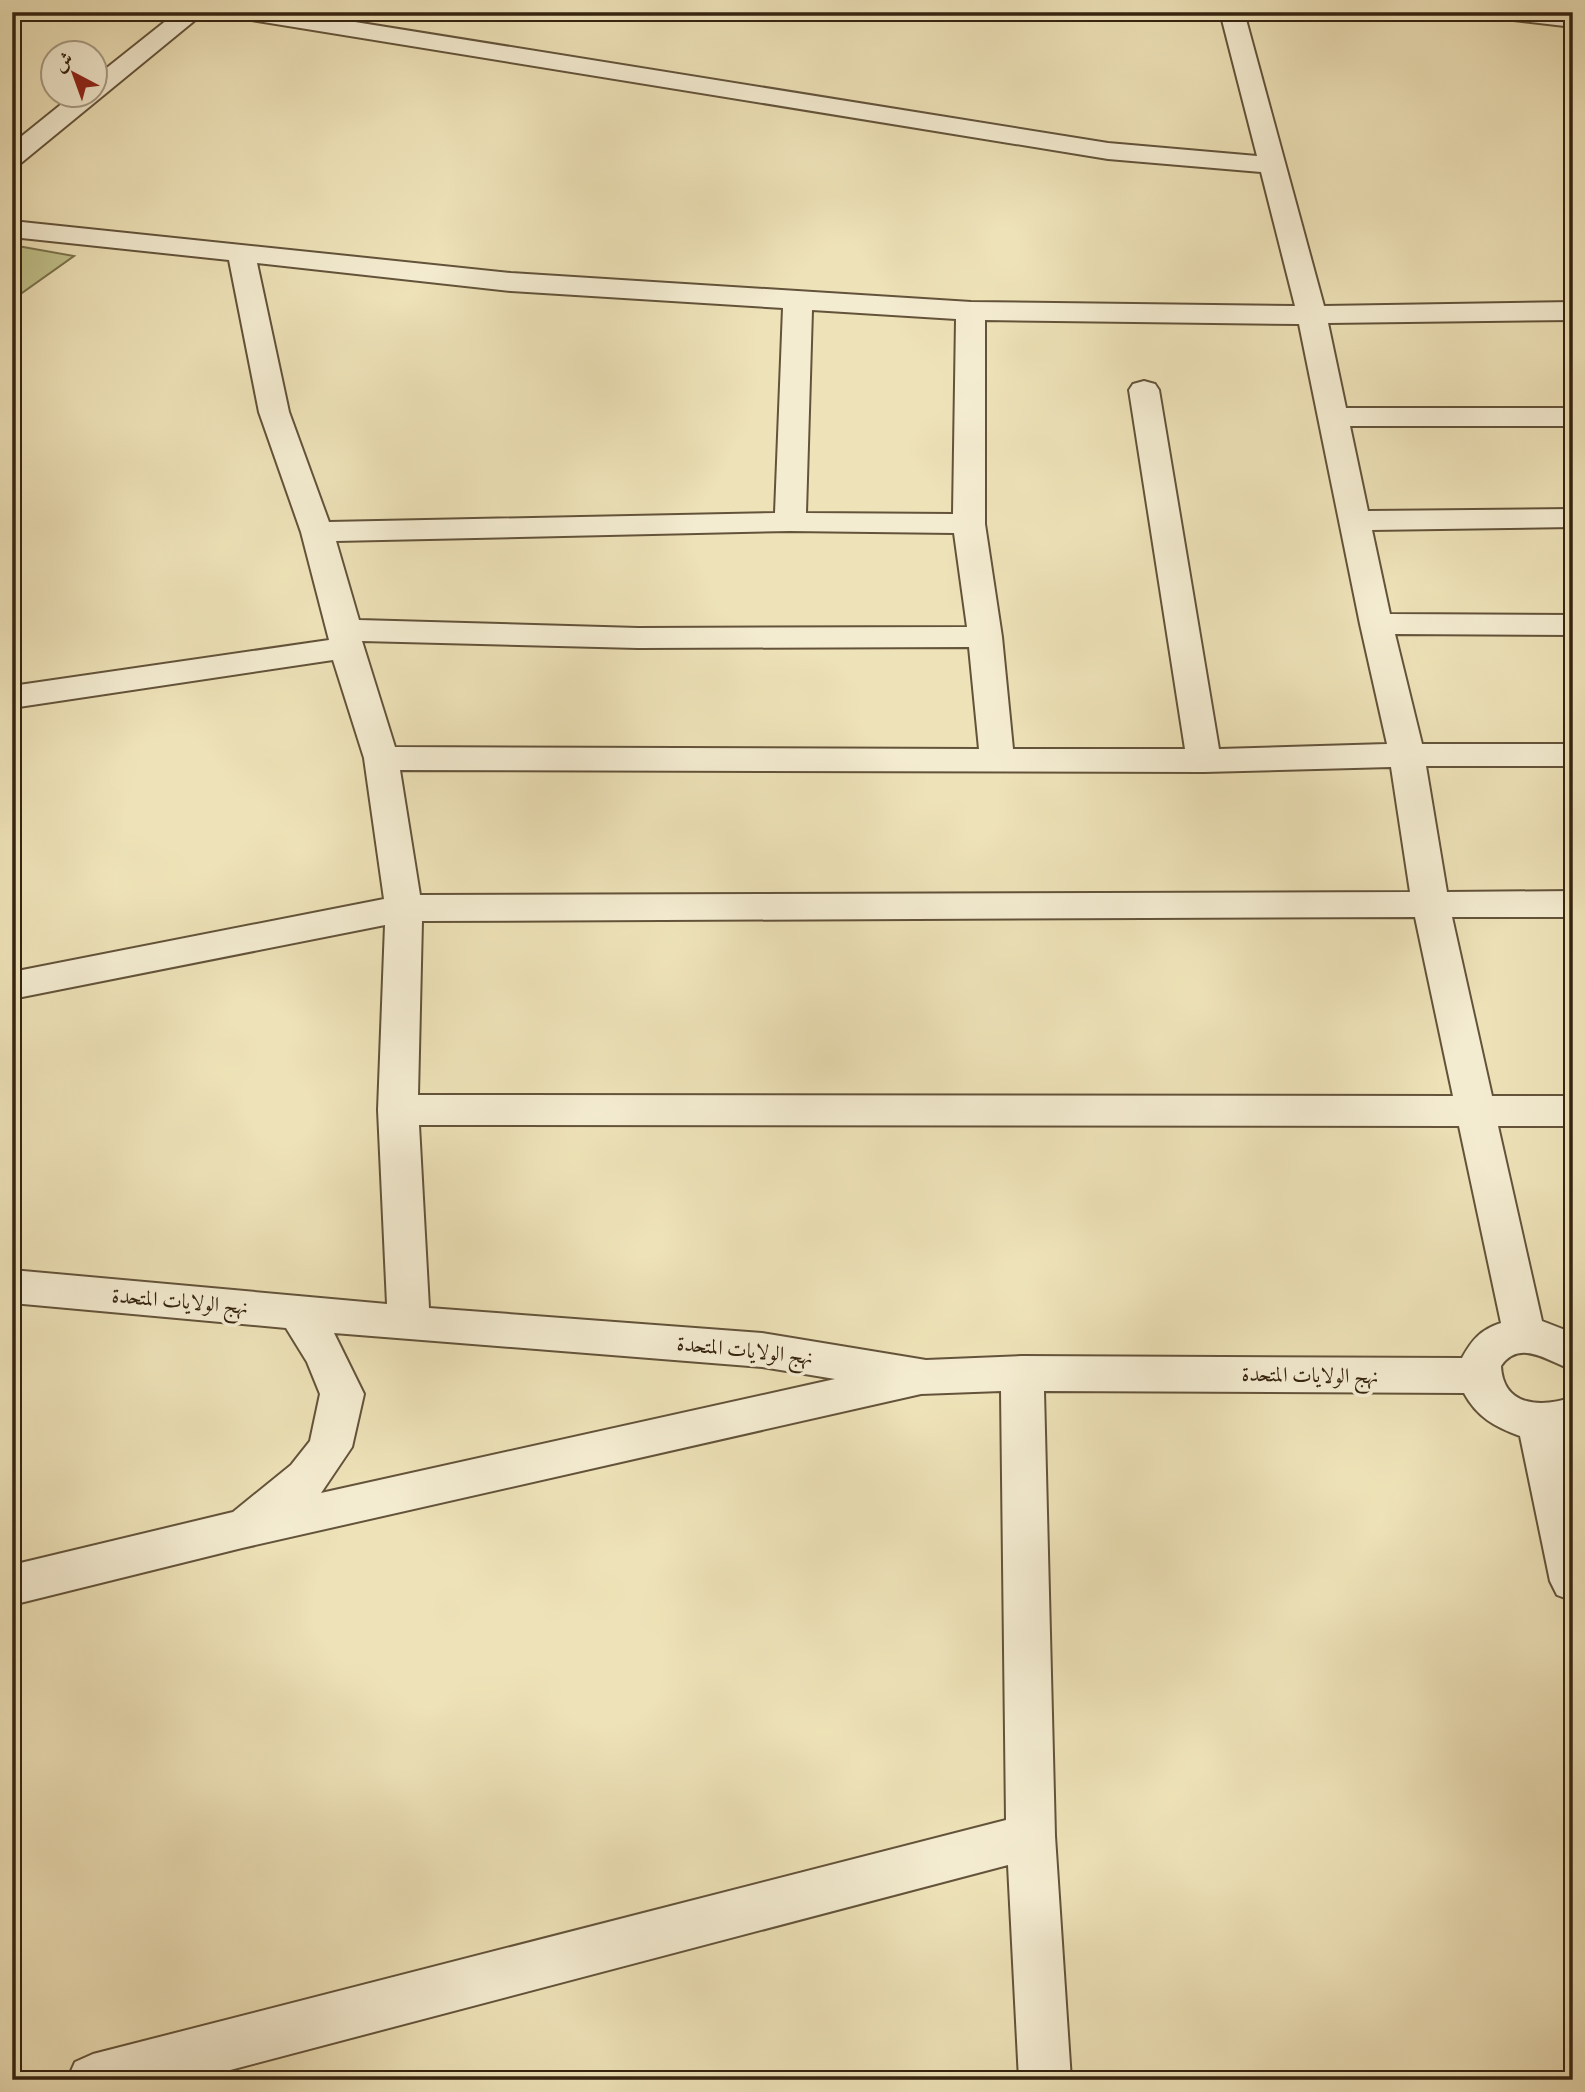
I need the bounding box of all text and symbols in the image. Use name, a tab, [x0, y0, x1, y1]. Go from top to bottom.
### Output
north arrow	[38, 38, 108, 108]
text: ش	[49, 47, 78, 77]
street label: نهج الولايات المتحدة	[110, 1283, 249, 1326]
street label: نهج الولايات المتحدة	[675, 1331, 814, 1376]
street label: نهج الولايات المتحدة	[1241, 1362, 1379, 1395]

